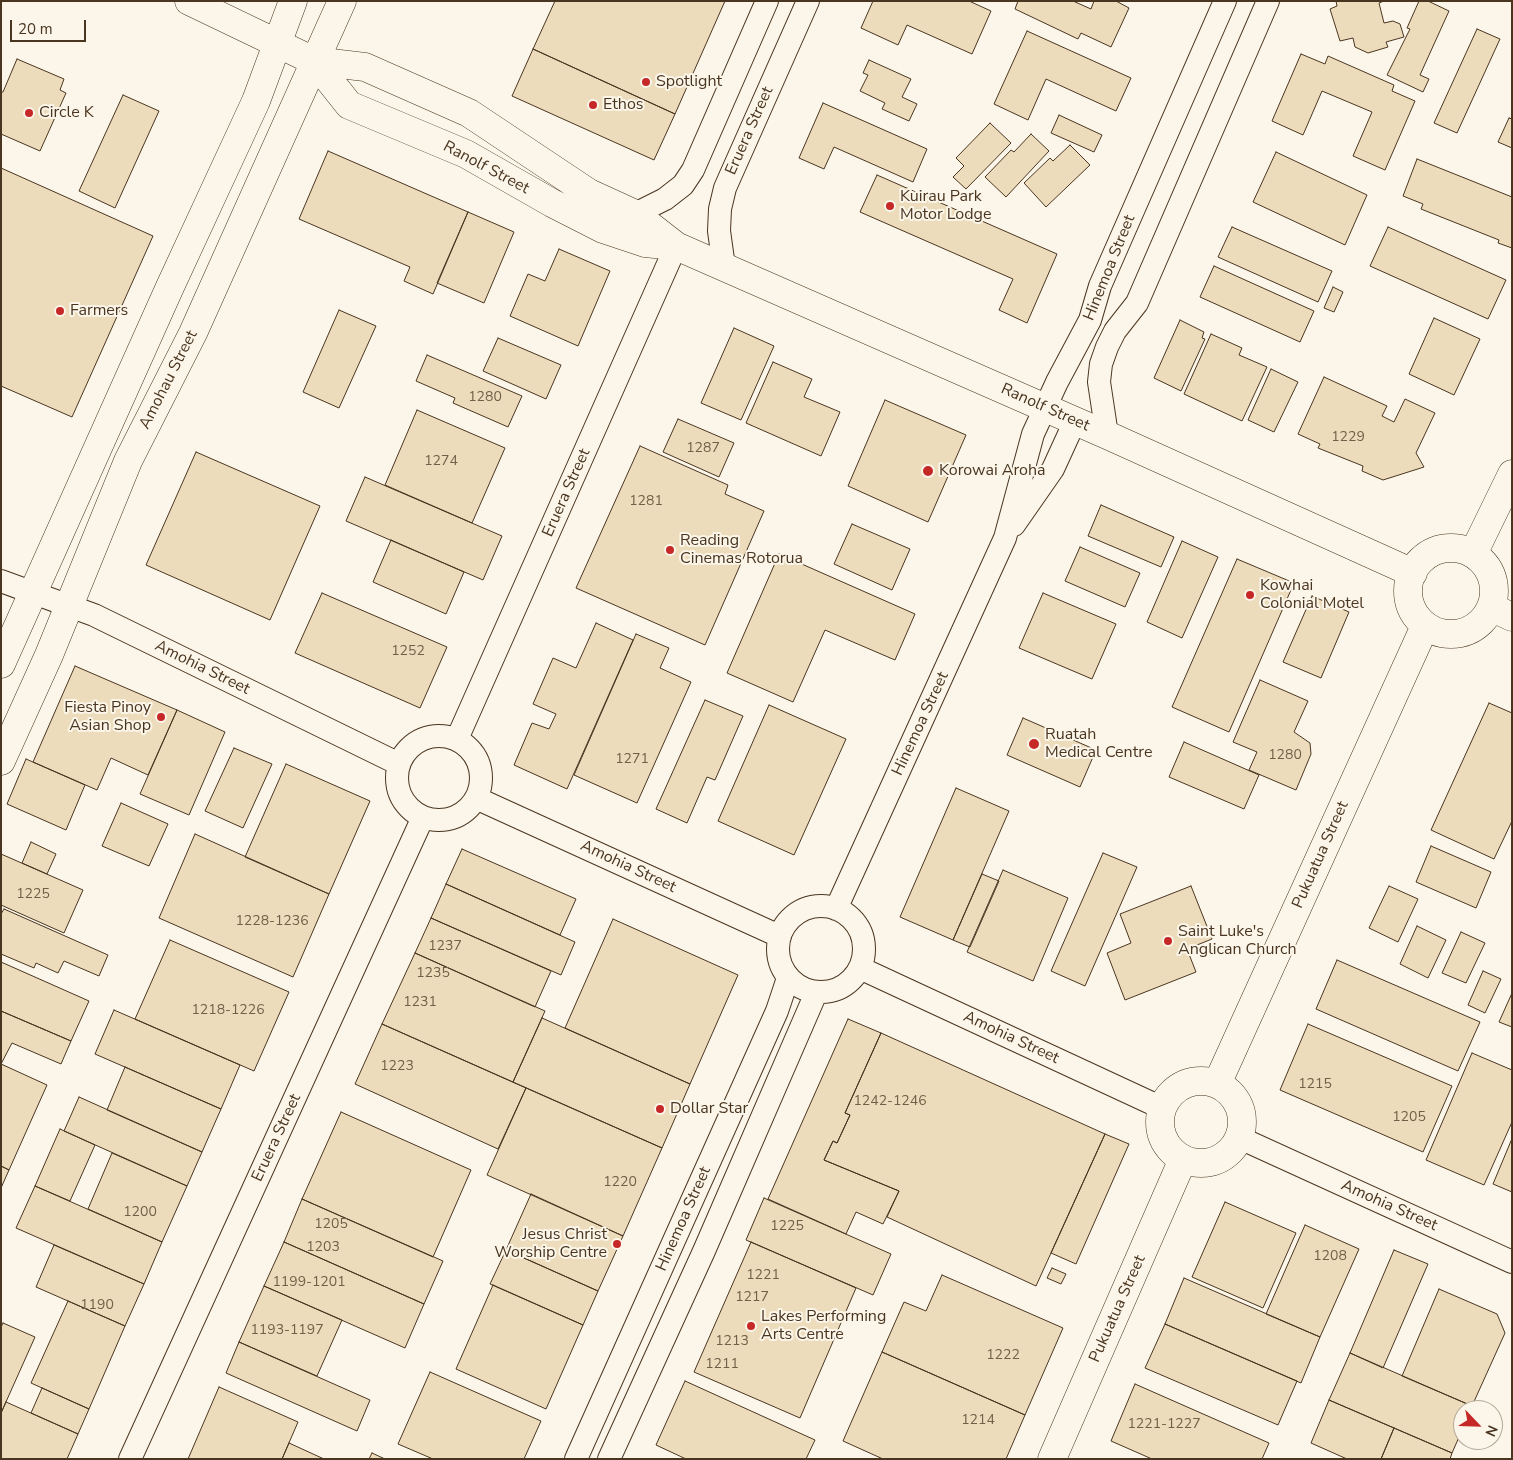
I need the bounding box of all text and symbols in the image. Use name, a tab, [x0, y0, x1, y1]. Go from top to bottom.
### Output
scale bar	[12, 10, 89, 42]
text: 20 m	[18, 19, 53, 39]
place label: Spotlight	[656, 72, 722, 92]
marker: Spotlight	[640, 76, 652, 88]
street label: Eruera Street	[722, 84, 778, 178]
place label: Ethos	[603, 95, 644, 115]
marker: Ethos	[587, 99, 599, 111]
place label: Circle K	[39, 103, 94, 123]
marker: Circle K	[23, 107, 35, 119]
street label: Ranolf Street	[440, 137, 532, 199]
place label: Kuirau Park Motor Lodge	[900, 187, 991, 225]
marker: Kuirau Park Motor Lodge	[884, 200, 896, 212]
street label: Hinemoa Street	[1080, 212, 1140, 324]
place label: Farmers	[70, 301, 128, 321]
marker: Farmers	[54, 305, 66, 317]
street label: Amohau Street	[136, 327, 202, 433]
street label: Ranolf Street	[998, 380, 1092, 436]
house number: 1280	[468, 390, 502, 406]
house number: 1229	[1331, 430, 1365, 446]
house number: 1287	[686, 441, 720, 457]
street label: Eruera Street	[539, 446, 595, 540]
house number: 1274	[424, 454, 458, 470]
place label: Korowai Aroha	[939, 461, 1045, 481]
marker: Korowai Aroha	[921, 464, 935, 478]
house number: 1281	[629, 494, 663, 510]
place label: Reading Cinemas Rotorua	[680, 531, 803, 569]
marker: Reading Cinemas Rotorua	[664, 544, 676, 556]
place label: Kowhai Colonial Motel	[1260, 576, 1364, 614]
marker: Kowhai Colonial Motel	[1244, 589, 1256, 601]
street label: Amohia Street	[151, 637, 253, 699]
house number: 1252	[391, 644, 425, 660]
street label: Hinemoa Street	[889, 669, 953, 779]
place label: Fiesta Pinoy Asian Shop	[64, 698, 151, 736]
marker: Fiesta Pinoy Asian Shop	[155, 711, 167, 723]
place label: Ruatah Medical Centre	[1045, 725, 1152, 763]
marker: Ruatah Medical Centre	[1027, 737, 1041, 751]
house number: 1280	[1268, 748, 1302, 764]
house number: 1271	[615, 752, 649, 768]
street label: Pukuatua Street	[1289, 798, 1353, 912]
street label: Amohia Street	[577, 836, 679, 898]
house number: 1225	[16, 887, 50, 903]
house number: 1228-1236	[235, 914, 309, 930]
place label: Saint Luke's Anglican Church	[1178, 922, 1297, 960]
marker: Saint Luke's Anglican Church	[1162, 935, 1174, 947]
house number: 1237	[428, 939, 462, 955]
house number: 1235	[416, 966, 450, 982]
house number: 1231	[403, 995, 437, 1011]
house number: 1218-1226	[191, 1003, 265, 1019]
street label: Amohia Street	[960, 1007, 1062, 1069]
house number: 1223	[380, 1059, 414, 1075]
house number: 1215	[1298, 1077, 1332, 1093]
street label: Eruera Street	[248, 1091, 306, 1185]
house number: 1242-1246	[853, 1094, 927, 1110]
place label: Dollar Star	[670, 1099, 748, 1119]
marker: Dollar Star	[654, 1103, 666, 1115]
house number: 1205	[1392, 1110, 1426, 1126]
street label: Hinemoa Street	[652, 1164, 716, 1274]
house number: 1220	[603, 1175, 637, 1191]
street label: Amohia Street	[1338, 1176, 1440, 1236]
house number: 1200	[123, 1205, 157, 1221]
house number: 1205	[314, 1217, 348, 1233]
house number: 1225	[770, 1219, 804, 1235]
place label: Jesus Christ Worship Centre	[494, 1225, 607, 1263]
marker: Jesus Christ Worship Centre	[611, 1238, 623, 1250]
house number: 1203	[306, 1240, 340, 1256]
house number: 1208	[1313, 1249, 1347, 1265]
street label: Pukuatua Street	[1086, 1252, 1150, 1366]
house number: 1221	[746, 1268, 780, 1284]
house number: 1199-1201	[272, 1275, 346, 1291]
house number: 1217	[735, 1290, 769, 1306]
house number: 1190	[80, 1298, 114, 1314]
place label: Lakes Performing Arts Centre	[761, 1307, 886, 1345]
marker: Lakes Performing Arts Centre	[745, 1320, 757, 1332]
house number: 1193-1197	[250, 1323, 324, 1339]
house number: 1213	[715, 1334, 749, 1350]
house number: 1222	[986, 1348, 1020, 1364]
house number: 1211	[705, 1357, 739, 1373]
north arrow	[1453, 1400, 1503, 1450]
house number: 1214	[961, 1413, 995, 1429]
house number: 1221-1227	[1127, 1417, 1201, 1433]
text: N	[1480, 1422, 1502, 1440]

